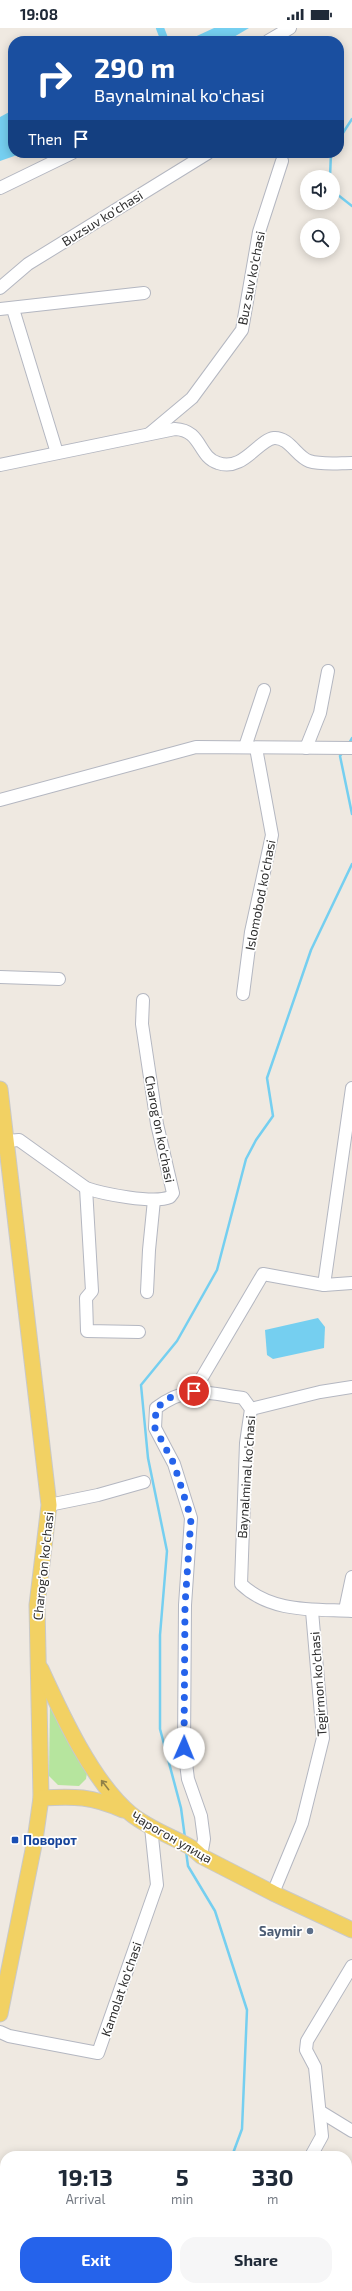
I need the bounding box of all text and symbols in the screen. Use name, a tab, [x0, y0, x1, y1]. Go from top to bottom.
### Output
text: 19:08	[20, 5, 58, 23]
text: 290 m	[94, 50, 175, 84]
icon: right	[28, 52, 80, 104]
text: Baynalminal ko'chasi	[94, 84, 265, 106]
icon: arrive	[70, 128, 92, 150]
text: Then	[28, 130, 62, 148]
map controls	[300, 170, 340, 258]
button: sound	[300, 170, 340, 210]
street label: Buzsuv ko'chasi	[59, 187, 145, 249]
button: search	[300, 218, 340, 258]
street label: Buz suv ko'chasi	[234, 230, 268, 326]
street label: Islomobod ko'chasi	[241, 838, 279, 952]
street label: Charog'on ko'chasi	[142, 1074, 178, 1184]
pin	[177, 1374, 211, 1408]
icon: arrive	[183, 1380, 205, 1402]
street label: Baynalminal ko'chasi	[234, 1415, 258, 1539]
street label: Charog'on ko'chasi	[29, 1511, 57, 1621]
street label: Tegirmon ko'chasi	[306, 1631, 330, 1737]
position arrow	[163, 1727, 205, 1769]
one-way arrow	[101, 1779, 109, 1790]
street label: Чарогон улица	[129, 1807, 215, 1867]
place label: Поворот	[23, 1832, 77, 1848]
marker: Поворот	[10, 1835, 20, 1845]
place label: Saymir	[259, 1923, 302, 1939]
marker: Saymir	[305, 1926, 315, 1936]
street label: Kamolat ko'chasi	[97, 1939, 145, 2039]
text: 19:13	[58, 2162, 113, 2191]
text: 5	[176, 2162, 189, 2191]
text: 330	[251, 2162, 294, 2191]
text: Arrival	[66, 2191, 105, 2207]
text: min	[171, 2191, 193, 2207]
text: m	[267, 2191, 278, 2207]
button: Exit	[20, 2237, 172, 2283]
button: Share	[180, 2237, 332, 2283]

